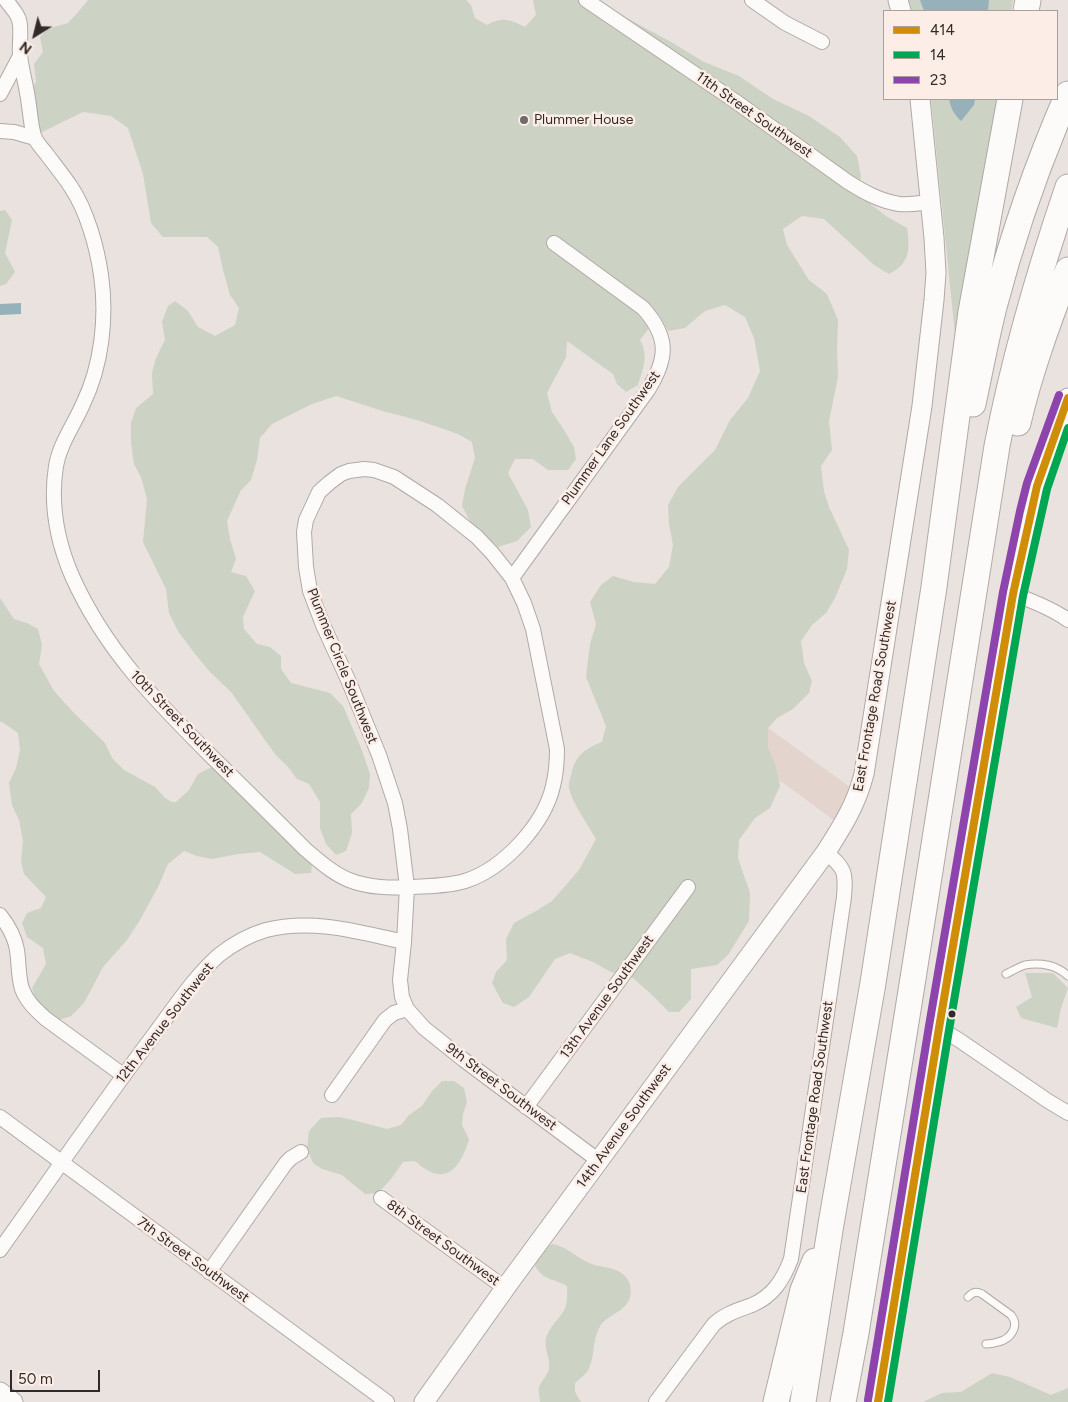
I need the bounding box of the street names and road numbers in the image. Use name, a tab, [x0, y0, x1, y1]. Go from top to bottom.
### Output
street label: 11th Street Southwest	[692, 68, 816, 162]
street label: Plummer Lane Southwest	[558, 368, 664, 508]
street label: Plummer Circle Southwest	[303, 586, 381, 746]
street label: East Frontage Road Southwest	[850, 599, 900, 793]
street label: 10th Street Southwest	[127, 667, 237, 781]
street label: 13th Avenue Southwest	[557, 932, 657, 1062]
street label: 12th Avenue Southwest	[113, 959, 217, 1087]
street label: East Frontage Road Southwest	[793, 1000, 837, 1194]
street label: 9th Street Southwest	[442, 1040, 560, 1134]
street label: 14th Avenue Southwest	[573, 1061, 675, 1191]
street label: 8th Street Southwest	[383, 1196, 503, 1290]
street label: 7th Street Southwest	[134, 1214, 252, 1306]

